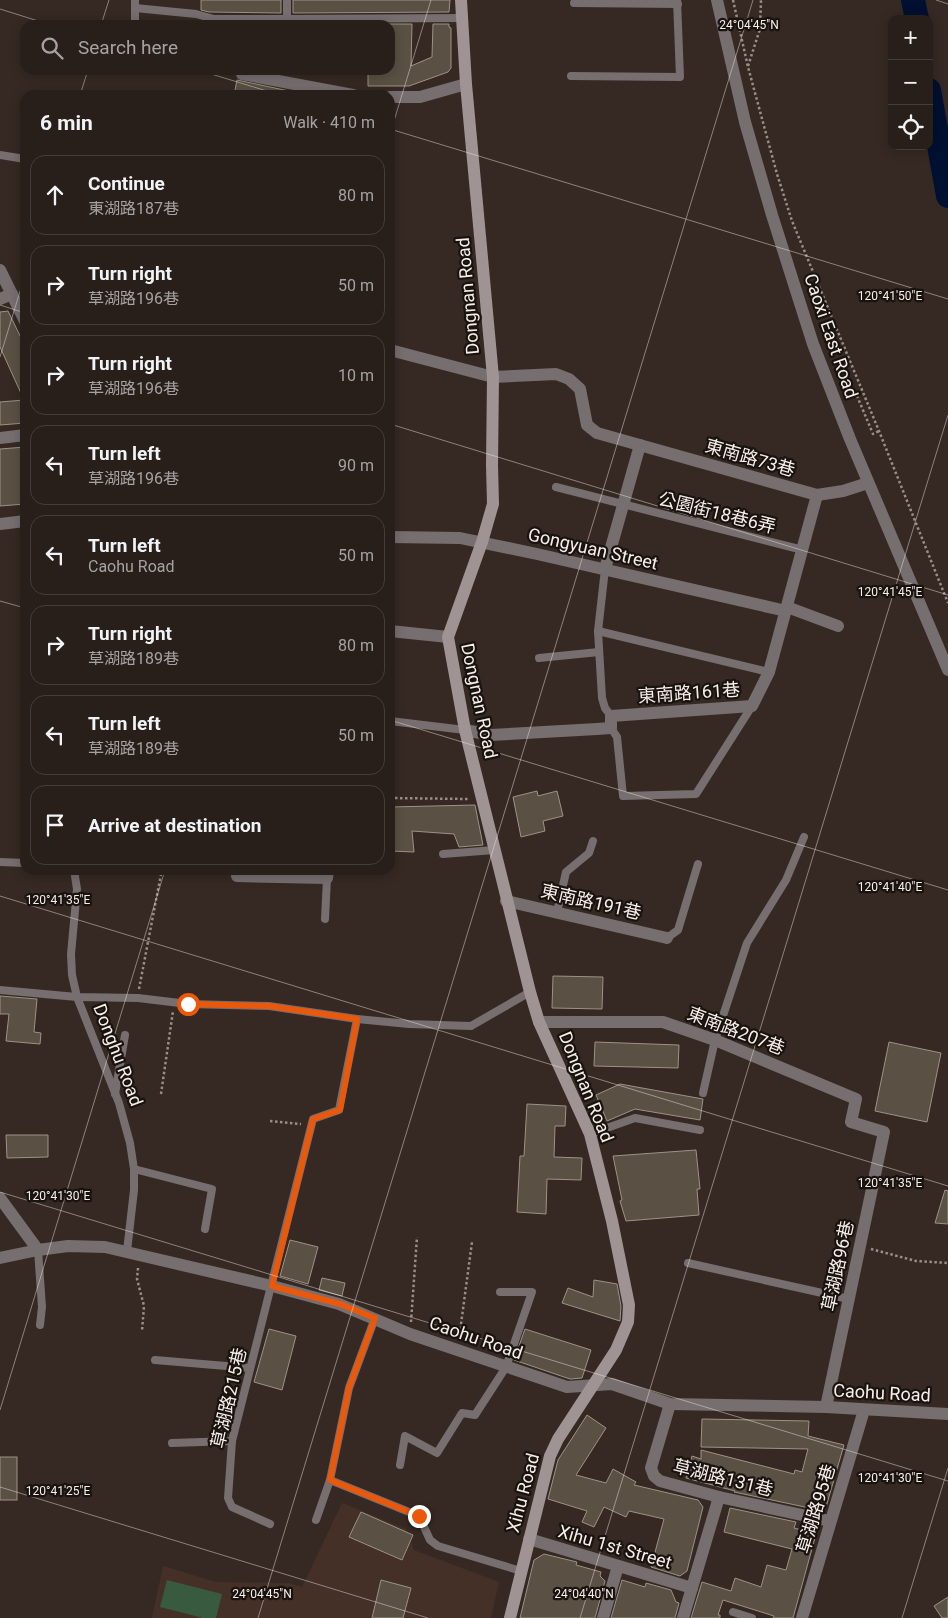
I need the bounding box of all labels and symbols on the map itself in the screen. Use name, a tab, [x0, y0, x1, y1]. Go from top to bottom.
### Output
text: 24°04'45"N	[719, 18, 779, 32]
street label: Dongnan Road	[452, 237, 483, 356]
street label: Caoxi East Road	[800, 271, 863, 401]
text: 120°41'50"E	[858, 289, 922, 303]
street label: 東南路73巷	[703, 435, 797, 480]
street label: 公園街18巷6弄	[656, 488, 778, 537]
street label: Gongyuan Street	[526, 523, 660, 574]
text: 120°41'45"E	[858, 585, 922, 599]
street label: Dongnan Road	[457, 641, 502, 761]
street label: 東南路161巷	[637, 678, 741, 707]
street label: 東南路191巷	[539, 880, 643, 923]
text: 120°41'40"E	[858, 880, 922, 894]
text: 120°41'35"E	[26, 893, 90, 907]
route start	[177, 993, 200, 1016]
street label: Donghu Road	[89, 1001, 148, 1109]
street label: 東南路207巷	[685, 1002, 788, 1059]
street label: Dongnan Road	[555, 1028, 618, 1145]
text: 120°41'35"E	[858, 1176, 922, 1190]
text: 120°41'30"E	[26, 1189, 90, 1203]
street label: 草湖路96巷	[818, 1219, 857, 1313]
street label: Caohu Road	[427, 1312, 526, 1363]
street label: 草湖路215巷	[207, 1346, 250, 1450]
street label: Caohu Road	[833, 1379, 931, 1406]
street label: Xihu Road	[502, 1451, 543, 1535]
street label: 草湖路131巷	[671, 1455, 775, 1500]
street label: 草湖路95巷	[792, 1462, 839, 1556]
text: 120°41'30"E	[858, 1471, 922, 1485]
text: 120°41'25"E	[26, 1484, 90, 1498]
route end	[408, 1505, 431, 1528]
street label: Xihu 1st Street	[556, 1520, 674, 1573]
text: 24°04'45"N	[232, 1587, 292, 1601]
text: 24°04'40"N	[554, 1587, 614, 1601]

